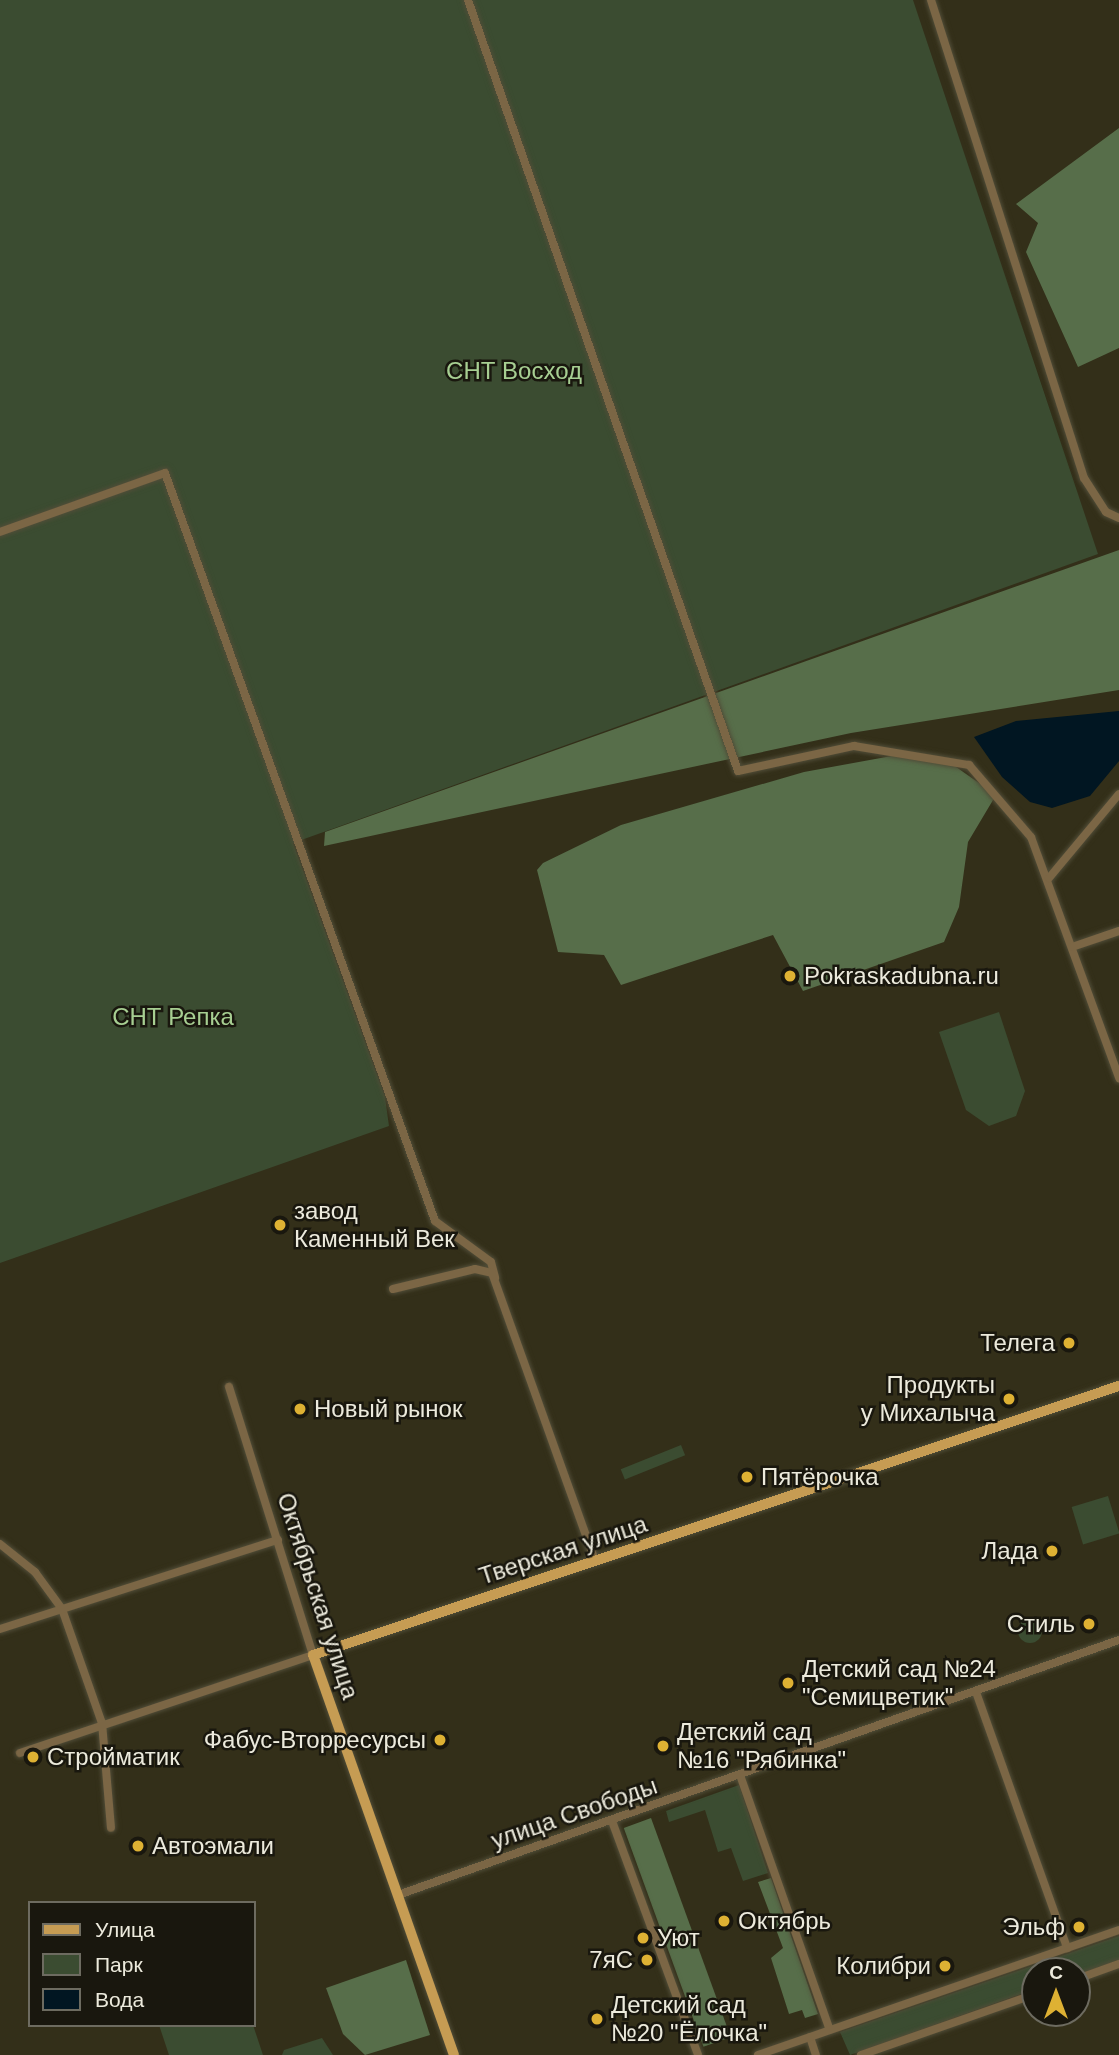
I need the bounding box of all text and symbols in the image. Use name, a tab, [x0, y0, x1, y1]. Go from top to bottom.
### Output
park label: СНТ Восход	[446, 357, 582, 385]
place label: Pokraskadubna.ru	[804, 962, 999, 990]
marker: Pokraskadubna.ru	[782, 968, 798, 984]
park label: СНТ Репка	[112, 1003, 234, 1031]
place label: завод Каменный Век	[294, 1197, 455, 1253]
marker: завод Каменный Век	[272, 1217, 288, 1233]
place label: Телега	[980, 1329, 1055, 1357]
marker: Телега	[1061, 1335, 1077, 1351]
place label: Продукты у Михалыча	[861, 1371, 995, 1427]
marker: Продукты у Михалыча	[1001, 1391, 1017, 1407]
place label: Новый рынок	[314, 1395, 462, 1423]
marker: Новый рынок	[292, 1401, 308, 1417]
place label: Пятёрочка	[761, 1463, 879, 1491]
marker: Пятёрочка	[739, 1469, 755, 1485]
street label: Октябрьская улица	[271, 1489, 365, 1703]
street label: Тверская улица	[475, 1509, 651, 1591]
place label: Лада	[982, 1537, 1038, 1565]
marker: Лада	[1044, 1543, 1060, 1559]
place label: Стиль	[1007, 1610, 1075, 1638]
marker: Стиль	[1081, 1616, 1097, 1632]
place label: Детский сад №24 "Семицветик"	[802, 1655, 996, 1711]
marker: Детский сад №24 "Семицветик"	[780, 1675, 796, 1691]
place label: Детский сад №16 "Рябинка"	[677, 1718, 846, 1774]
place label: Фабус-Вторресурсы	[204, 1726, 426, 1754]
marker: Фабус-Вторресурсы	[432, 1732, 448, 1748]
marker: Детский сад №16 "Рябинка"	[655, 1738, 671, 1754]
place label: Стройматик	[47, 1743, 180, 1771]
marker: Стройматик	[25, 1749, 41, 1765]
street label: улица Свободы	[487, 1771, 661, 1855]
place label: Автоэмали	[152, 1832, 274, 1860]
marker: Автоэмали	[130, 1838, 146, 1854]
legend	[28, 1901, 256, 2027]
place label: Октябрь	[738, 1907, 831, 1935]
marker: Октябрь	[716, 1913, 732, 1929]
place label: Эльф	[1002, 1913, 1065, 1941]
text: Улица	[95, 1918, 155, 1941]
marker: Эльф	[1071, 1919, 1087, 1935]
place label: Уют	[657, 1924, 700, 1952]
marker: Уют	[635, 1930, 651, 1946]
place label: 7яС	[589, 1946, 633, 1974]
marker: 7яС	[639, 1952, 655, 1968]
place label: Колибри	[836, 1952, 931, 1980]
text: Парк	[95, 1953, 143, 1976]
north arrow	[1021, 1957, 1091, 2027]
marker: Колибри	[937, 1958, 953, 1974]
text: С	[1049, 1962, 1063, 1983]
text: Вода	[95, 1988, 144, 2011]
place label: Детский сад №20 "Ёлочка"	[611, 1991, 767, 2047]
marker: Детский сад №20 "Ёлочка"	[589, 2011, 605, 2027]

